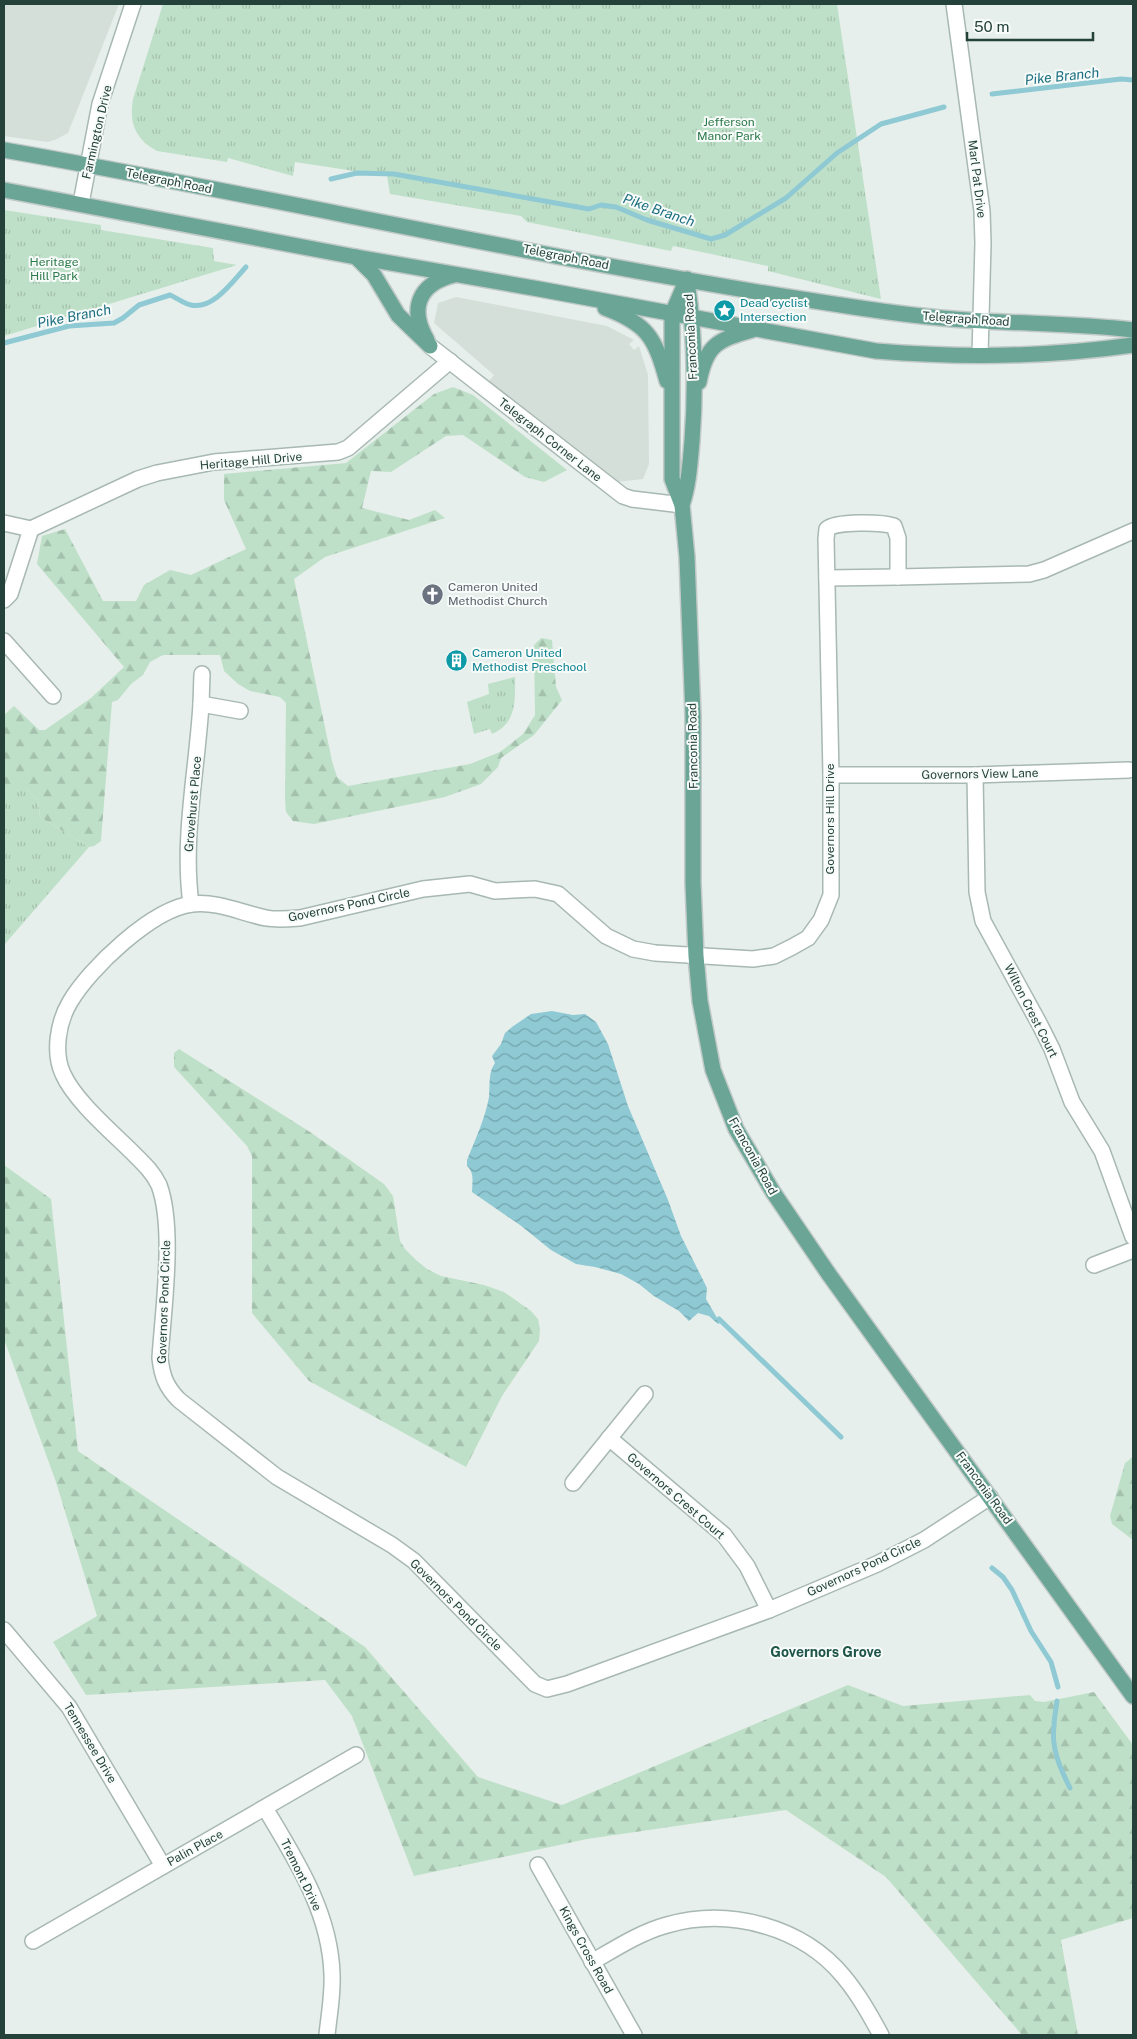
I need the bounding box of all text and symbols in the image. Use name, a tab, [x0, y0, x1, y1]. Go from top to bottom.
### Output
scale bar	[967, 10, 1093, 42]
text: 50 m	[974, 18, 1009, 35]
water label: Pike Branch	[1024, 64, 1100, 88]
street label: Farmington Drive	[79, 83, 115, 180]
park label: Jefferson Manor Park	[697, 115, 761, 143]
street label: Marl Pat Drive	[965, 139, 989, 219]
street label: Telegraph Road	[125, 166, 213, 196]
water label: Pike Branch	[621, 190, 697, 230]
street label: Telegraph Road	[522, 242, 610, 272]
park label: Heritage Hill Park	[30, 255, 79, 283]
street label: Franconia Road	[682, 294, 700, 380]
place label: Dead cyclist Intersection	[740, 296, 808, 324]
place icon: Dead cyclist Intersection	[712, 298, 736, 322]
water label: Pike Branch	[36, 301, 112, 331]
street label: Telegraph Road	[922, 309, 1010, 329]
street label: Telegraph Corner Lane	[496, 395, 604, 485]
street label: Heritage Hill Drive	[199, 450, 303, 472]
place label: Cameron United Methodist Church	[448, 580, 547, 608]
church icon: Cameron United Methodist Church	[420, 582, 444, 606]
place label: Cameron United Methodist Preschool	[472, 646, 587, 674]
building icon: Cameron United Methodist Preschool	[444, 648, 468, 672]
street label: Franconia Road	[685, 703, 701, 789]
street label: Grovehurst Place	[182, 755, 204, 852]
street label: Governors Hill Drive	[823, 763, 837, 875]
street label: Governors View Lane	[921, 766, 1039, 782]
street label: Governors Pond Circle	[287, 885, 411, 925]
street label: Wilton Crest Court	[1001, 962, 1061, 1060]
street label: Franconia Road	[726, 1115, 780, 1197]
street label: Governors Pond Circle	[155, 1240, 173, 1364]
street label: Franconia Road	[953, 1449, 1015, 1527]
street label: Governors Crest Court	[624, 1450, 728, 1542]
street label: Governors Pond Circle	[805, 1534, 923, 1600]
street label: Governors Pond Circle	[407, 1556, 505, 1654]
district label: Governors Grove	[770, 1644, 882, 1660]
street label: Tennessee Drive	[61, 1700, 120, 1786]
street label: Palin Place	[165, 1827, 226, 1869]
street label: Tremont Drive	[278, 1837, 325, 1913]
street label: Kings Cross Road	[556, 1904, 616, 1996]

